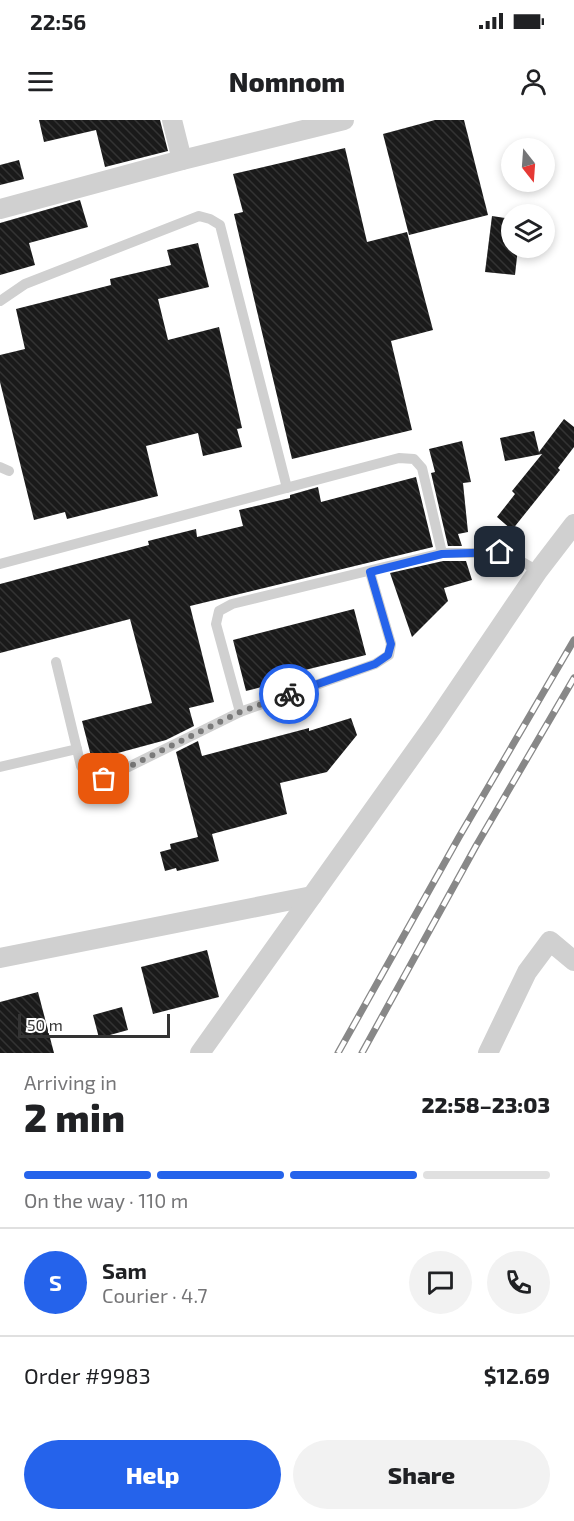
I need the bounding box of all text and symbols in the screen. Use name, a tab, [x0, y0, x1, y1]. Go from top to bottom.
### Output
text: 22:56	[30, 8, 86, 34]
icon: menu	[24, 65, 57, 98]
text: Nomnom	[229, 65, 345, 97]
icon: person	[517, 65, 550, 98]
north arrow	[501, 138, 555, 192]
map controls	[501, 138, 555, 258]
button: layers	[501, 204, 555, 258]
pin	[474, 526, 525, 577]
icon: home	[483, 535, 516, 568]
courier	[259, 664, 319, 724]
icon: bike	[273, 678, 306, 711]
pin	[78, 753, 129, 804]
icon: bag	[87, 762, 120, 795]
scale bar	[18, 1011, 170, 1038]
text: 50 m	[27, 1015, 63, 1034]
text: Arriving in	[24, 1070, 117, 1094]
text: 22:58–23:03	[422, 1091, 550, 1117]
text: 2 min	[24, 1093, 125, 1140]
text: On the way · 110 m	[24, 1188, 188, 1212]
button: chat	[409, 1251, 472, 1314]
button: phone	[487, 1251, 550, 1314]
text: Sam	[102, 1257, 147, 1283]
text: S	[49, 1269, 62, 1295]
text: Courier · 4.7	[102, 1283, 208, 1307]
text: Order #9983	[24, 1362, 151, 1388]
text: $12.69	[484, 1362, 550, 1388]
button: Help	[24, 1440, 281, 1509]
button: Share	[293, 1440, 550, 1509]

